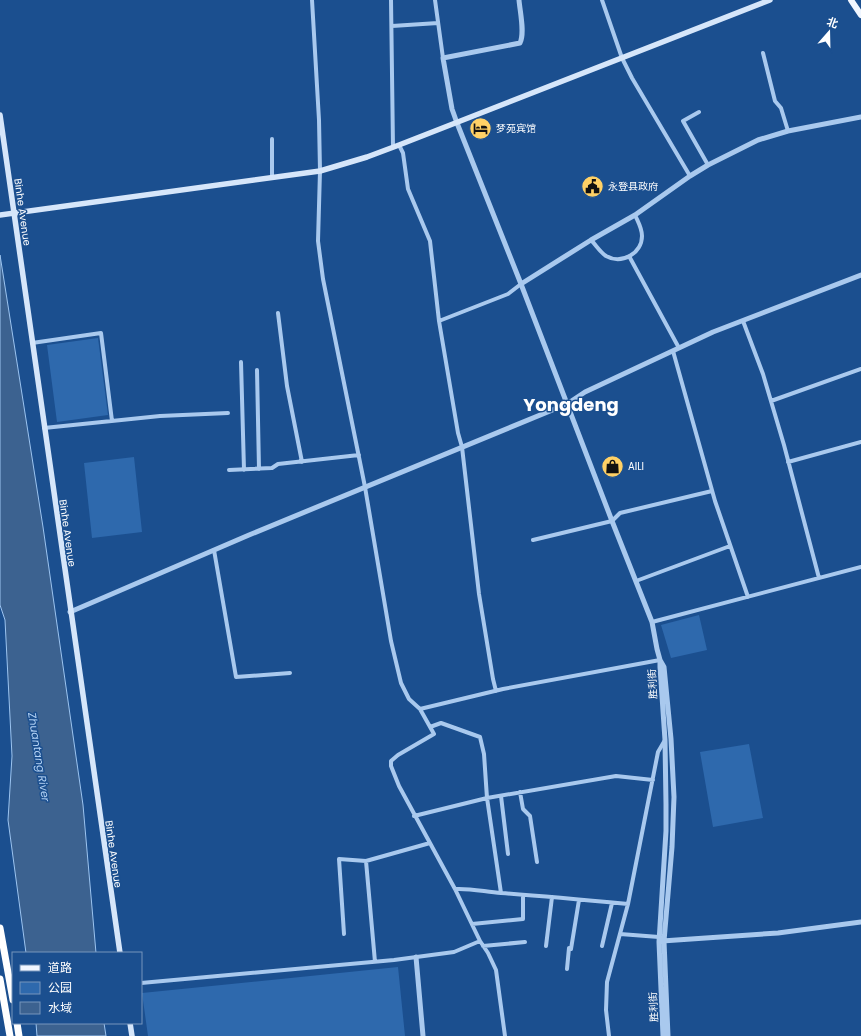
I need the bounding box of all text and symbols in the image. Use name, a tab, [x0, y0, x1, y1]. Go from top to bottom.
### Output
north arrow	[809, 12, 849, 52]
text: 北	[825, 13, 840, 32]
hotel icon: 梦苑宾馆	[468, 115, 494, 141]
place label: 梦苑宾馆	[496, 121, 536, 136]
public building icon: 永登县政府	[580, 173, 606, 199]
street label: Binhe Avenue	[10, 177, 35, 247]
place label: 永登县政府	[608, 179, 658, 194]
district label: Yongdeng	[523, 392, 619, 417]
shop icon: AILI	[599, 453, 625, 479]
place label: AILI	[628, 459, 644, 474]
street label: Binhe Avenue	[55, 498, 80, 568]
street label: 胜利街	[644, 669, 661, 699]
water label: Zhuantang River	[24, 710, 54, 804]
street label: Binhe Avenue	[101, 819, 126, 889]
legend	[12, 952, 142, 1024]
text: 道路	[48, 959, 72, 976]
text: 公园	[48, 979, 72, 996]
street label: 胜利街	[645, 992, 662, 1022]
text: 水域	[48, 999, 72, 1016]

